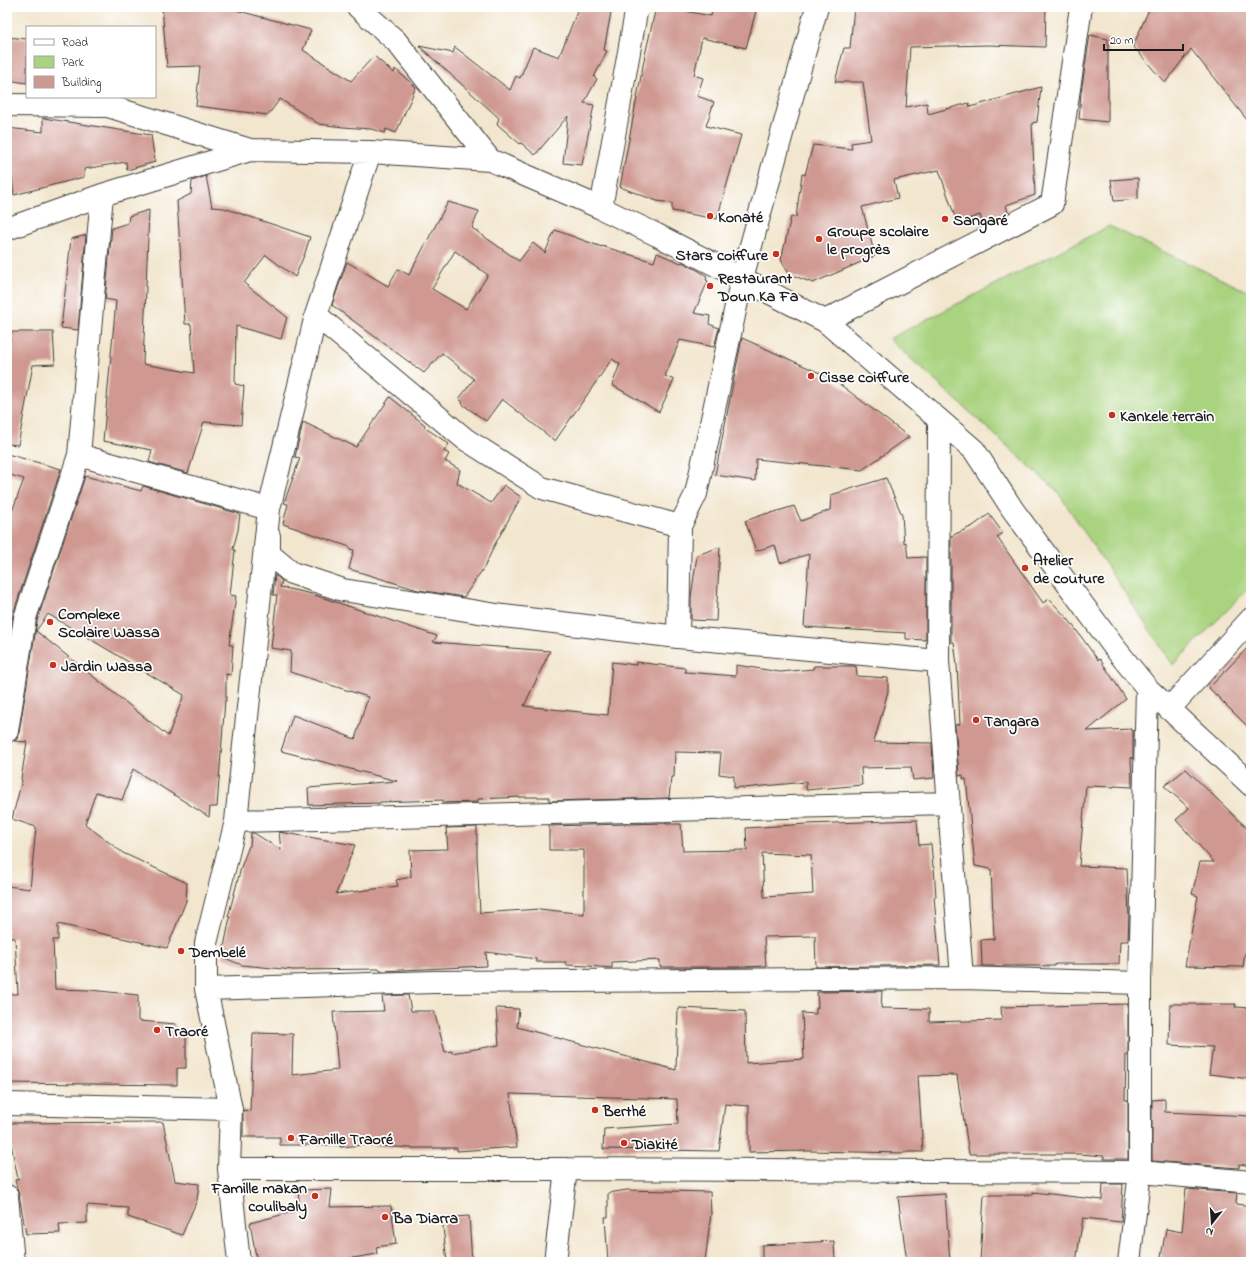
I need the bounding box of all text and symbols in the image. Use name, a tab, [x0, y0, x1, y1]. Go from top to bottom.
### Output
legend	[26, 26, 156, 98]
scale bar	[1104, 26, 1183, 52]
text: 20 m	[1110, 32, 1133, 50]
text: Road	[62, 34, 88, 52]
text: Park	[62, 54, 84, 72]
text: Building	[61, 74, 101, 93]
place label: Konaté	[718, 206, 764, 230]
place label: Sangaré	[953, 209, 1009, 234]
marker: Konaté	[705, 211, 715, 221]
marker: Sangaré	[940, 214, 950, 224]
place label: Groupe scolaire le progrès	[827, 220, 930, 263]
marker: Groupe scolaire le progrès	[814, 234, 824, 244]
place label: Stars coiffure	[676, 244, 769, 268]
marker: Stars coiffure	[771, 249, 781, 259]
place label: Restaurant Doun Ka Fa	[717, 267, 799, 309]
marker: Restaurant Doun Ka Fa	[705, 281, 715, 291]
place label: Cisse coiffure	[819, 366, 910, 390]
marker: Cisse coiffure	[806, 371, 816, 381]
place label: Kankele terrain	[1120, 405, 1214, 429]
marker: Kankele terrain	[1107, 410, 1117, 420]
place label: Atelier de couture	[1033, 549, 1105, 591]
marker: Atelier de couture	[1020, 563, 1030, 573]
place label: Complexe Scolaire Wassa	[58, 603, 160, 645]
marker: Complexe Scolaire Wassa	[45, 617, 55, 627]
place label: Jardin Wassa	[61, 655, 152, 679]
marker: Jardin Wassa	[48, 660, 58, 670]
place label: Tangara	[984, 710, 1039, 735]
marker: Tangara	[971, 715, 981, 725]
place label: Dembelé	[188, 941, 247, 965]
marker: Dembelé	[176, 946, 186, 956]
place label: Traoré	[165, 1020, 209, 1044]
marker: Traoré	[152, 1025, 162, 1035]
place label: Berthé	[602, 1100, 647, 1124]
marker: Berthé	[590, 1105, 600, 1115]
place label: Famille Traoré	[298, 1128, 394, 1152]
marker: Famille Traoré	[286, 1133, 296, 1143]
place label: Diakité	[631, 1133, 679, 1157]
marker: Diakité	[619, 1138, 629, 1148]
place label: Famille makan coulibaly	[211, 1177, 307, 1220]
marker: Famille makan coulibaly	[310, 1191, 320, 1201]
north arrow	[1192, 1203, 1232, 1243]
place label: Ba Diarra	[392, 1207, 459, 1231]
marker: Ba Diarra	[380, 1212, 390, 1222]
text: N	[1203, 1223, 1215, 1240]

